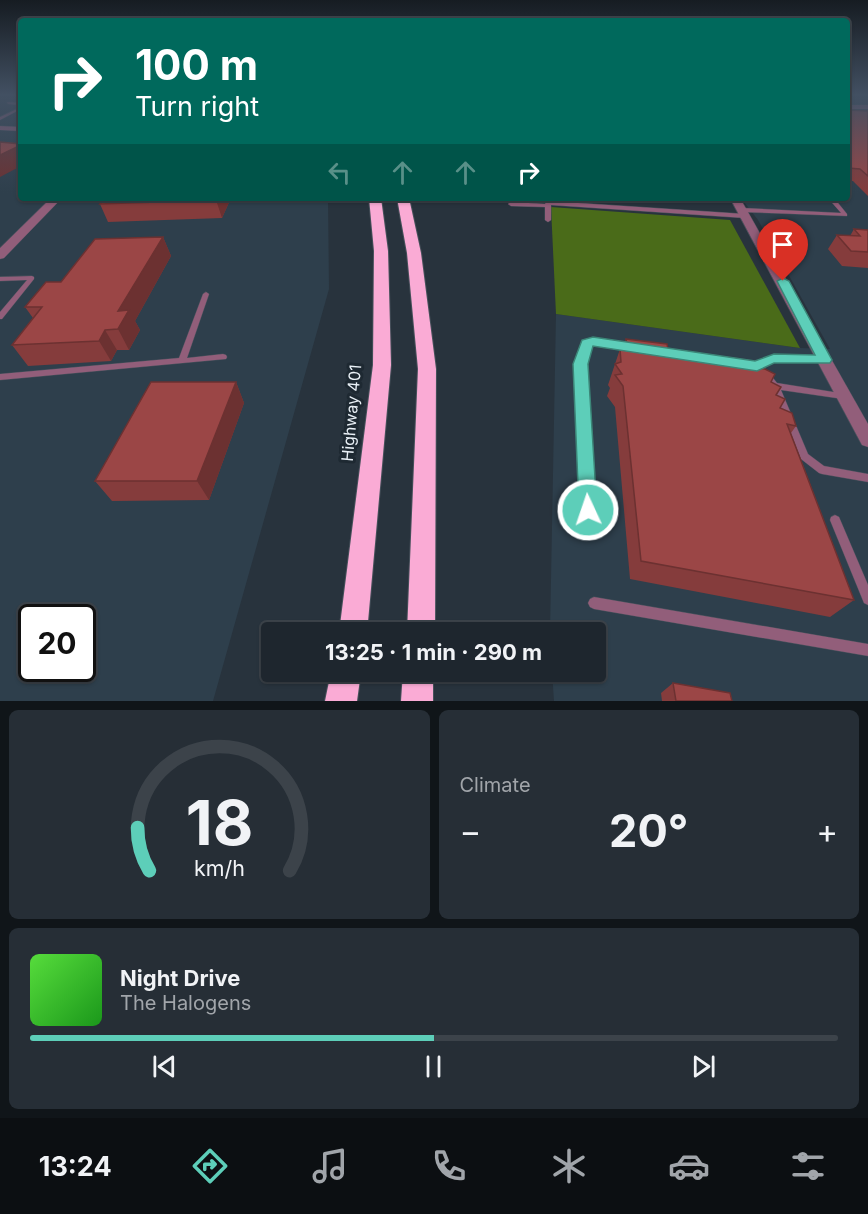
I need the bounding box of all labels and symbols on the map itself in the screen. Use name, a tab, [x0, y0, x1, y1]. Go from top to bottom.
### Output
pin	[757, 219, 808, 281]
street label: Highway 401	[337, 364, 365, 462]
position arrow	[556, 478, 620, 542]
speed limit sign: 20	[18, 604, 96, 682]

